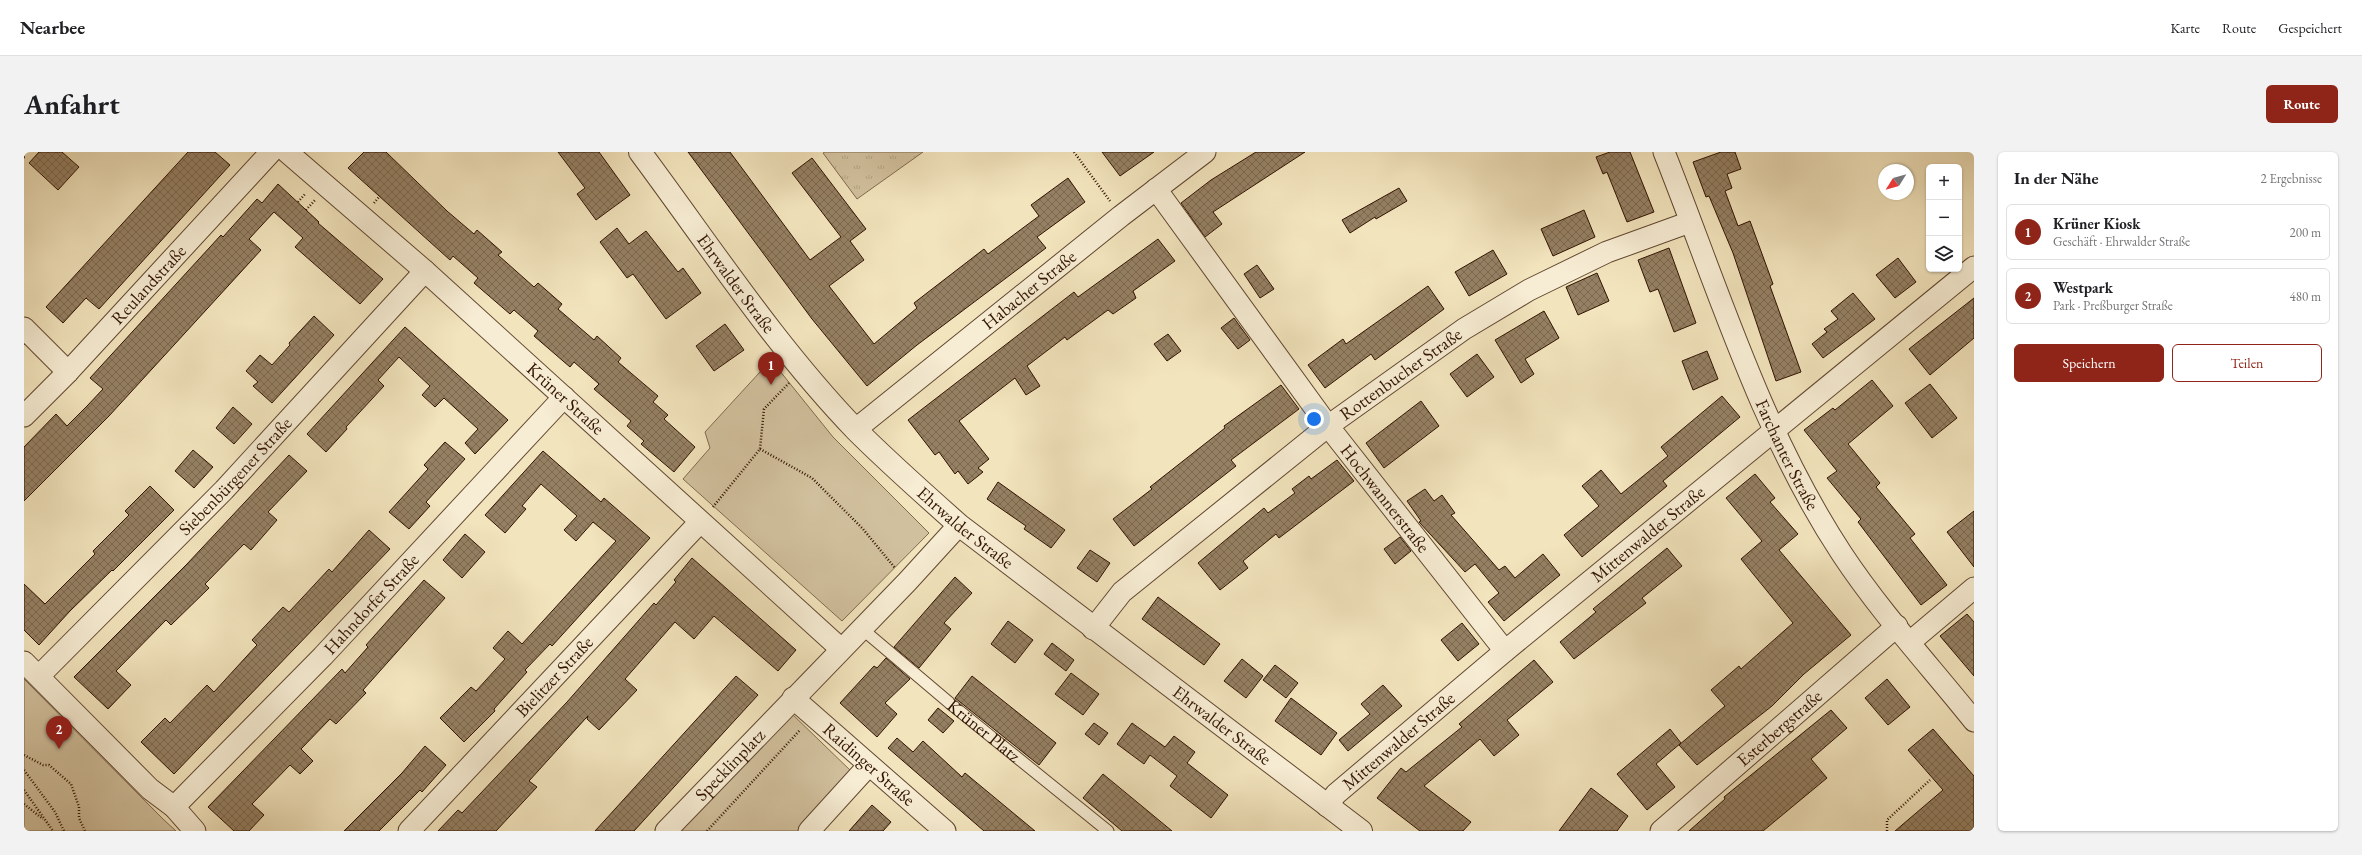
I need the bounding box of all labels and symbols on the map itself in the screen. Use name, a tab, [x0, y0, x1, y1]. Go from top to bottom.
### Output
north arrow	[1878, 164, 1914, 200]
street label: Ehrwalder Straße	[692, 229, 781, 338]
street label: Reulandstraße	[106, 240, 191, 329]
street label: Habacher Straße	[977, 245, 1081, 334]
street label: Rottenbucher Straße	[1335, 322, 1466, 425]
pin: 1	[758, 352, 784, 385]
street label: Krüner Straße	[522, 357, 610, 439]
street label: Farchanter Straße	[1751, 396, 1825, 514]
your location	[1304, 409, 1324, 429]
street label: Siebenbürgener Straße	[173, 412, 296, 540]
street label: Hochwannerstraße	[1336, 439, 1435, 557]
street label: Mittenwalder Straße	[1586, 480, 1709, 587]
street label: Ehrwalder Straße	[912, 481, 1018, 573]
street label: Hahndorfer Straße	[318, 548, 424, 659]
street label: Bielitzer Straße	[510, 631, 598, 722]
street label: Ehrwalder Straße	[1168, 680, 1276, 770]
street label: Esterbergstraße	[1732, 684, 1827, 771]
street label: Mittenwalder Straße	[1337, 686, 1459, 795]
street label: Krüner Platz	[943, 694, 1026, 767]
pin: 2	[46, 716, 72, 749]
street label: Raidinger Straße	[818, 718, 920, 811]
street label: Specklinplatz	[689, 723, 770, 805]

